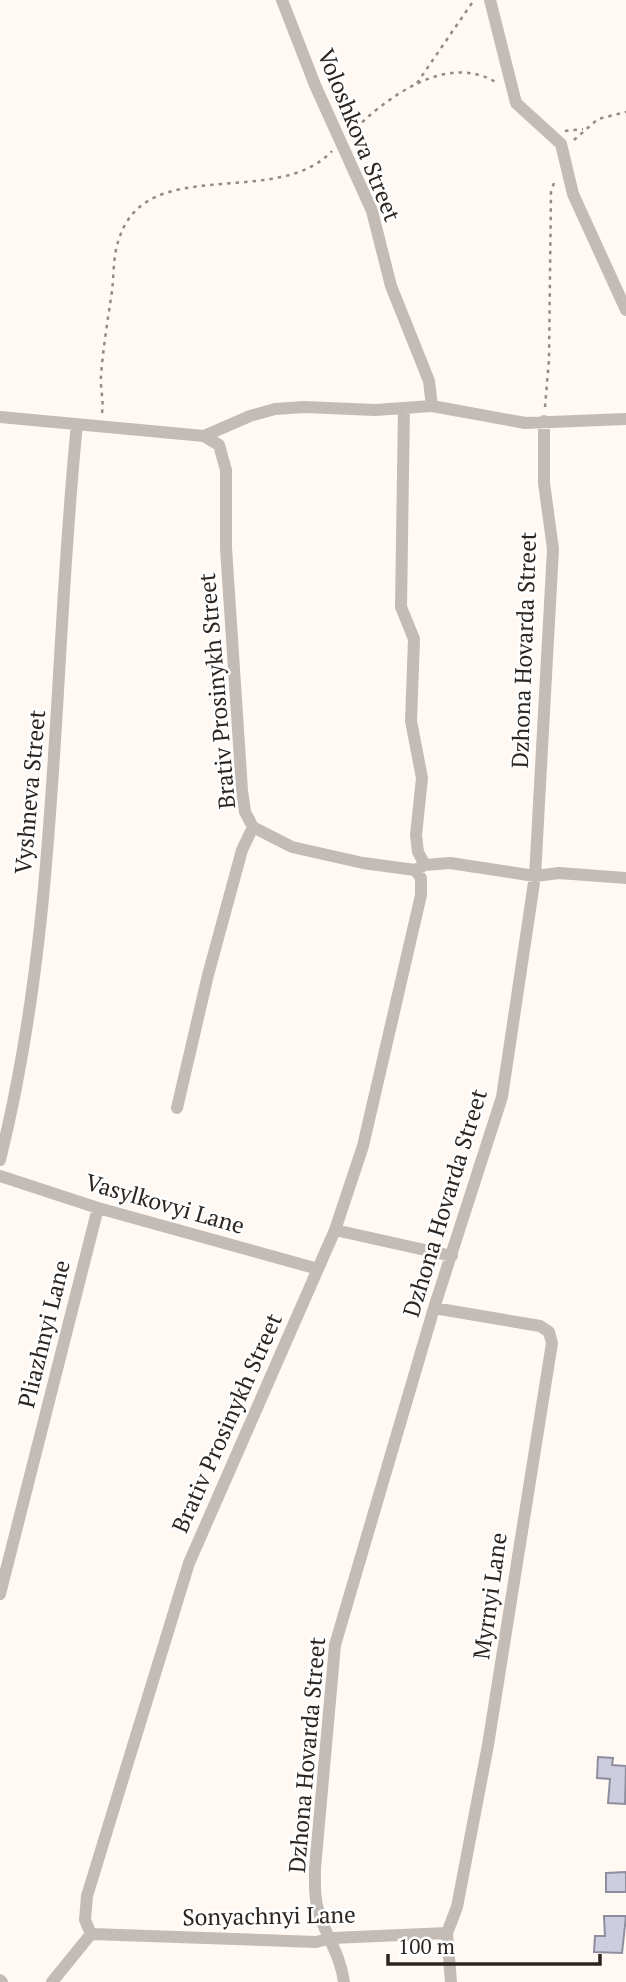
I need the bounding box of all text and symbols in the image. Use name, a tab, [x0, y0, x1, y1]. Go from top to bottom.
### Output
street label: Voloshkova Street	[311, 44, 408, 226]
street label: Dzhona Hovarda Street	[504, 531, 543, 769]
street label: Brativ Prosinykh Street	[191, 571, 242, 810]
street label: Vyshneva Street	[7, 708, 52, 875]
street label: Dzhona Hovarda Street	[395, 1085, 494, 1321]
street label: Vasylkovyi Lane	[82, 1166, 248, 1241]
street label: Pliazhnyi Lane	[10, 1257, 77, 1411]
street label: Brativ Prosinykh Street	[164, 1308, 289, 1537]
street label: Myrnyi Lane	[465, 1531, 514, 1661]
street label: Dzhona Hovarda Street	[281, 1635, 332, 1874]
street label: Sonyachnyi Lane	[182, 1898, 356, 1933]
scale bar	[388, 1923, 600, 1967]
text: 100 m	[398, 1932, 455, 1960]

